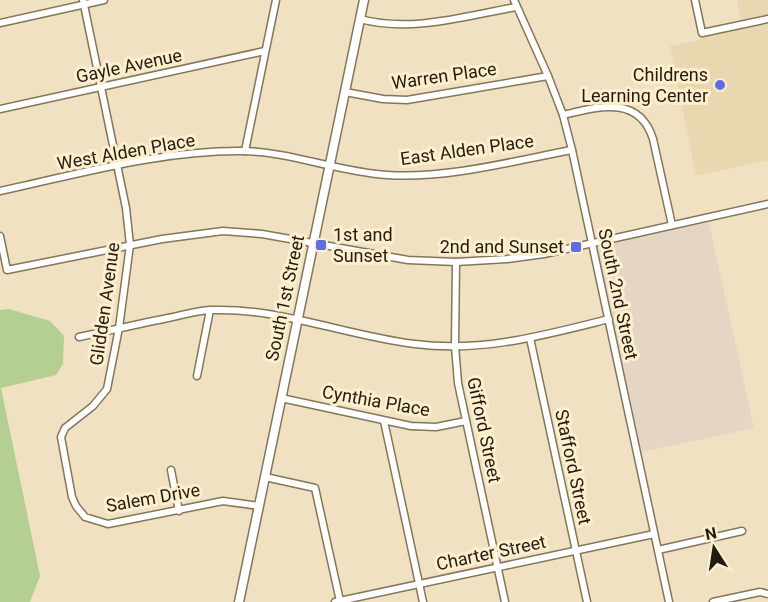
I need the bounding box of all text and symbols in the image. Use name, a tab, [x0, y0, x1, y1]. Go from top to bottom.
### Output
street label: Gayle Avenue	[74, 44, 184, 87]
street label: Warren Place	[390, 58, 498, 93]
place label: Childrens Learning Center	[581, 64, 708, 106]
marker: Childrens Learning Center	[713, 78, 727, 92]
street label: West Alden Place	[55, 129, 196, 174]
street label: East Alden Place	[399, 130, 535, 169]
place label: 1st and Sunset	[333, 224, 393, 266]
street label: South 2nd Street	[594, 227, 643, 361]
street label: South 1st Street	[261, 233, 308, 363]
place label: 2nd and Sunset	[440, 236, 564, 257]
marker: 1st and Sunset	[314, 238, 328, 252]
marker: 2nd and Sunset	[569, 240, 583, 254]
street label: Glidden Avenue	[85, 241, 124, 367]
street label: Gifford Street	[463, 375, 506, 485]
street label: Cynthia Place	[321, 381, 432, 420]
street label: Stafford Street	[551, 407, 596, 526]
street label: Salem Drive	[104, 479, 202, 516]
north arrow	[684, 518, 744, 578]
text: N	[703, 523, 718, 544]
street label: Charter Street	[434, 531, 548, 574]

